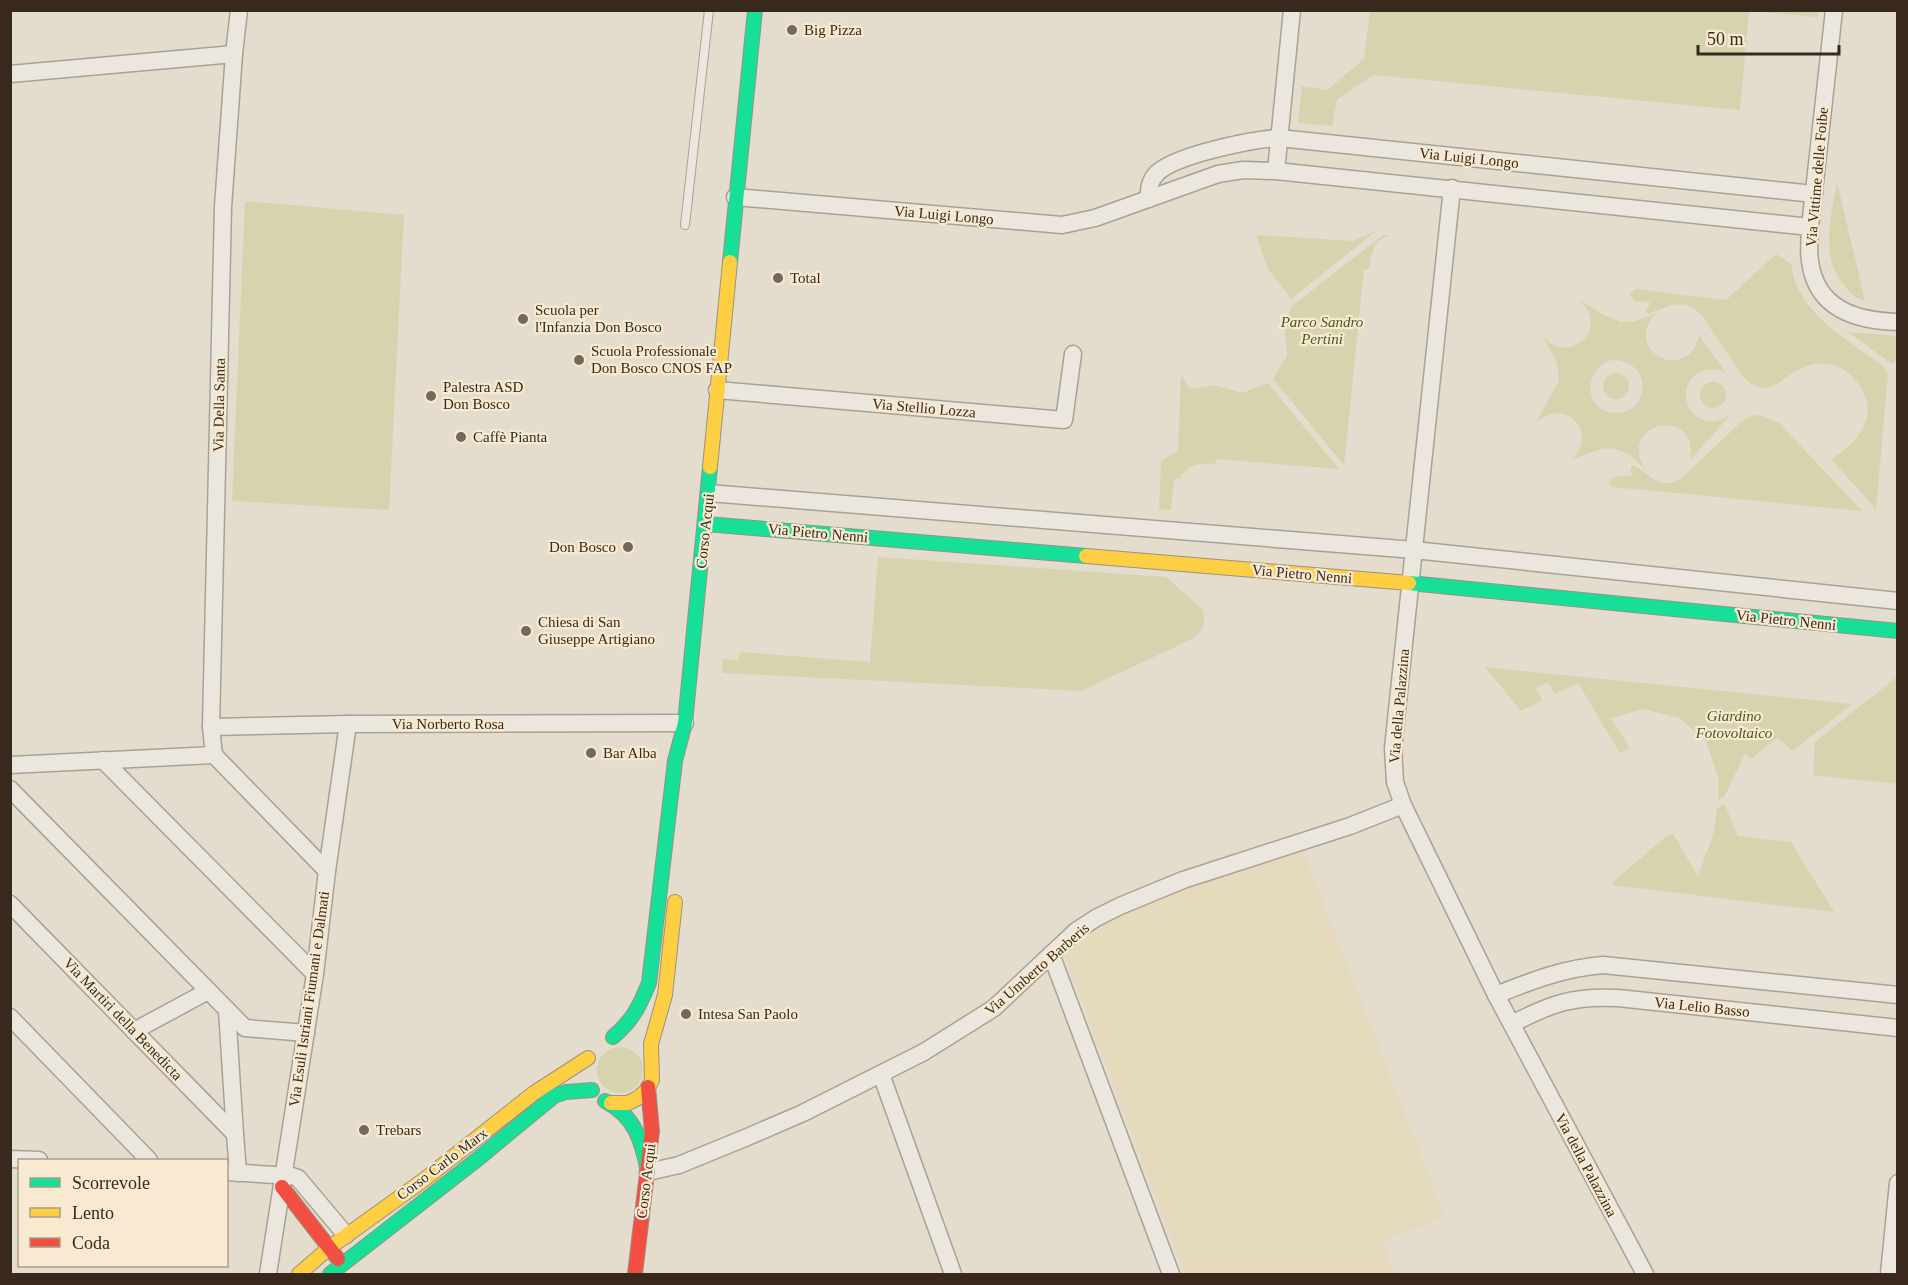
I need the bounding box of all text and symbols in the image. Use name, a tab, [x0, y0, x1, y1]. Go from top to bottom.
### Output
scale bar	[1698, 18, 1839, 56]
place label: Big Pizza	[804, 22, 862, 38]
marker: Big Pizza	[785, 23, 799, 37]
text: 50 m	[1707, 29, 1744, 49]
street label: Via Vittime delle Foibe	[1803, 106, 1831, 247]
street label: Via Luigi Longo	[1418, 145, 1520, 171]
street label: Via Luigi Longo	[894, 203, 994, 227]
place label: Total	[790, 270, 821, 286]
marker: Total	[771, 271, 785, 285]
place label: Scuola per l'Infanzia Don Bosco	[535, 302, 662, 335]
marker: Scuola per l'Infanzia Don Bosco	[516, 312, 530, 326]
park label: Parco Sandro Pertini	[1280, 314, 1364, 347]
place label: Scuola Professionale Don Bosco CNOS FAP	[591, 343, 732, 376]
marker: Scuola Professionale Don Bosco CNOS FAP	[572, 353, 586, 367]
street label: Via Della Santa	[210, 357, 228, 452]
place label: Palestra ASD Don Bosco	[443, 379, 524, 412]
marker: Palestra ASD Don Bosco	[424, 389, 438, 403]
street label: Via Stellio Lozza	[871, 395, 977, 421]
place label: Caffè Pianta	[473, 429, 548, 445]
marker: Caffè Pianta	[454, 430, 468, 444]
street label: Corso Acqui	[693, 493, 717, 569]
street label: Via Pietro Nenni	[767, 521, 869, 545]
place label: Don Bosco	[549, 539, 616, 555]
marker: Don Bosco	[621, 540, 635, 554]
street label: Via Pietro Nenni	[1251, 562, 1353, 586]
street label: Via Pietro Nenni	[1735, 607, 1837, 633]
place label: Chiesa di San Giuseppe Artigiano	[538, 614, 655, 647]
marker: Chiesa di San Giuseppe Artigiano	[519, 624, 533, 638]
street label: Via della Palazzina	[1386, 648, 1412, 764]
park label: Giardino Fotovoltaico	[1695, 708, 1773, 741]
street label: Via Norberto Rosa	[392, 716, 505, 732]
place label: Bar Alba	[603, 745, 657, 761]
marker: Bar Alba	[584, 746, 598, 760]
street label: Via Esuli Istriani Fiumani e Dalmati	[286, 890, 332, 1108]
street label: Via Umberto Barberis	[982, 919, 1092, 1018]
street label: Via Martiri della Benedicta	[60, 955, 186, 1084]
street label: Via Lelio Basso	[1654, 994, 1750, 1020]
place label: Intesa San Paolo	[698, 1006, 798, 1022]
marker: Intesa San Paolo	[679, 1007, 693, 1021]
street label: Via della Palazzina	[1552, 1111, 1620, 1220]
place label: Trebars	[376, 1122, 421, 1138]
marker: Trebars	[357, 1123, 371, 1137]
street label: Corso Carlo Marx	[394, 1124, 491, 1203]
street label: Corso Acqui	[633, 1143, 659, 1219]
legend	[18, 1159, 228, 1267]
text: Scorrevole	[72, 1173, 150, 1193]
text: Lento	[72, 1203, 114, 1223]
text: Coda	[72, 1233, 110, 1253]

